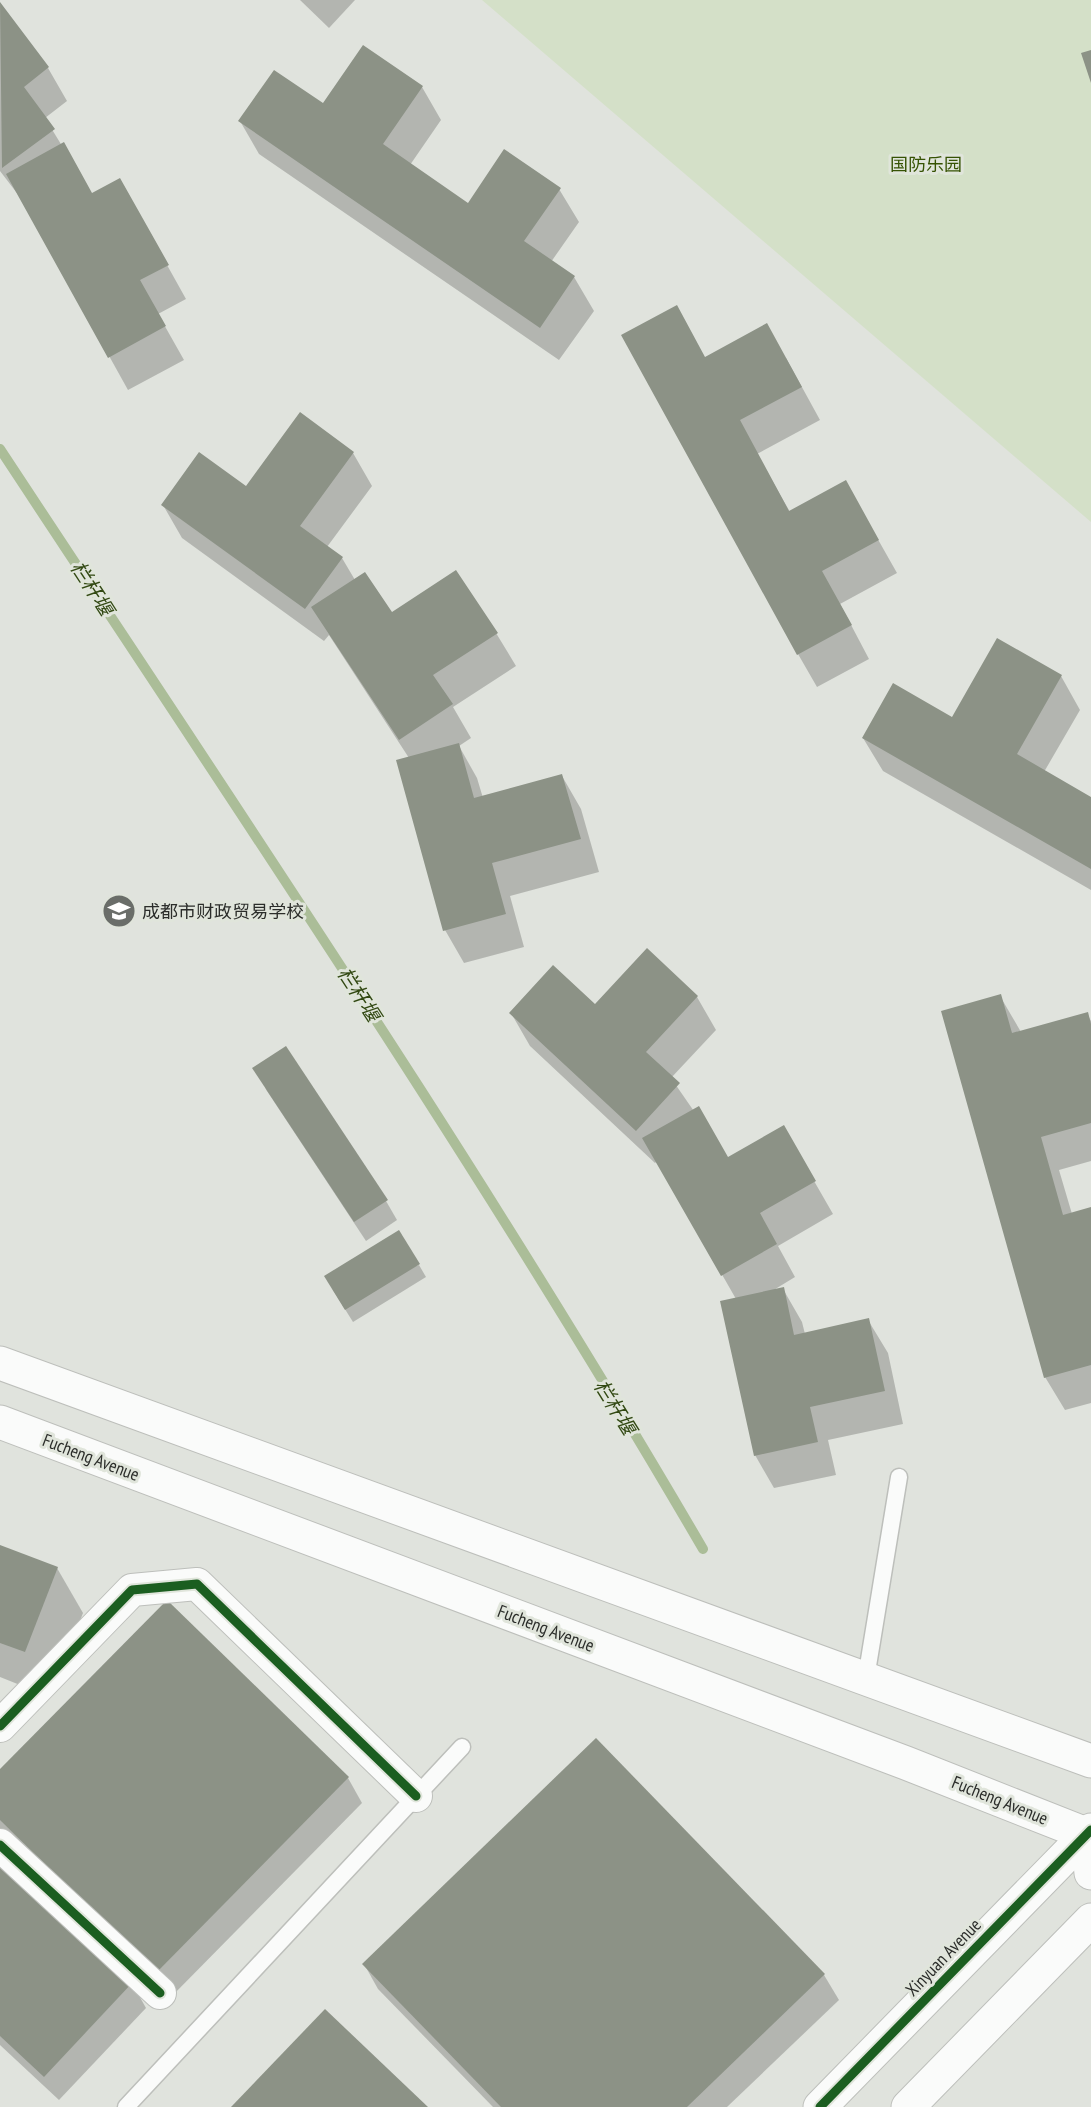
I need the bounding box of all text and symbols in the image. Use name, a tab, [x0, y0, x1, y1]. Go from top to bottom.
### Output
park label: 国防乐园	[890, 153, 962, 176]
water label: 栏杆堰	[65, 556, 121, 623]
school or university icon: 成都市财政贸易学校	[101, 893, 137, 929]
place label: 成都市财政贸易学校	[142, 900, 304, 923]
water label: 栏杆堰	[332, 962, 388, 1029]
water label: 栏杆堰	[588, 1375, 644, 1442]
street label: Fucheng Avenue	[39, 1428, 143, 1486]
street label: Fucheng Avenue	[494, 1599, 598, 1657]
street label: Fucheng Avenue	[949, 1770, 1051, 1830]
street label: Xinyuan Avenue	[900, 1913, 986, 2001]

